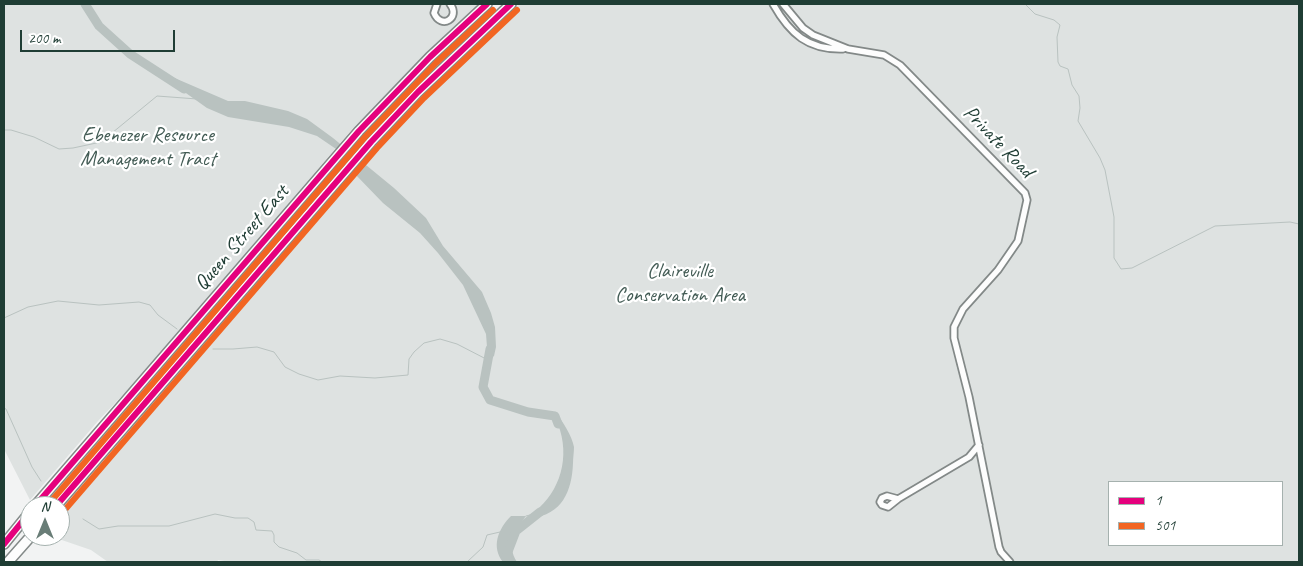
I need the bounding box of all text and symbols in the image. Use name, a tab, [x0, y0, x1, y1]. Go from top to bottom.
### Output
scale bar	[22, 20, 178, 52]
text: 200 m	[28, 29, 60, 48]
street label: Private Road	[957, 101, 1039, 183]
park label: Ebenezer Resource Management Tract	[80, 122, 216, 172]
street label: Queen Street East	[189, 180, 295, 296]
park label: Claireville Conservation Area	[615, 258, 745, 308]
legend	[1108, 481, 1283, 546]
text: 1	[1155, 491, 1162, 510]
north arrow	[20, 496, 70, 546]
text: N	[41, 498, 49, 515]
text: 501	[1155, 516, 1175, 535]

